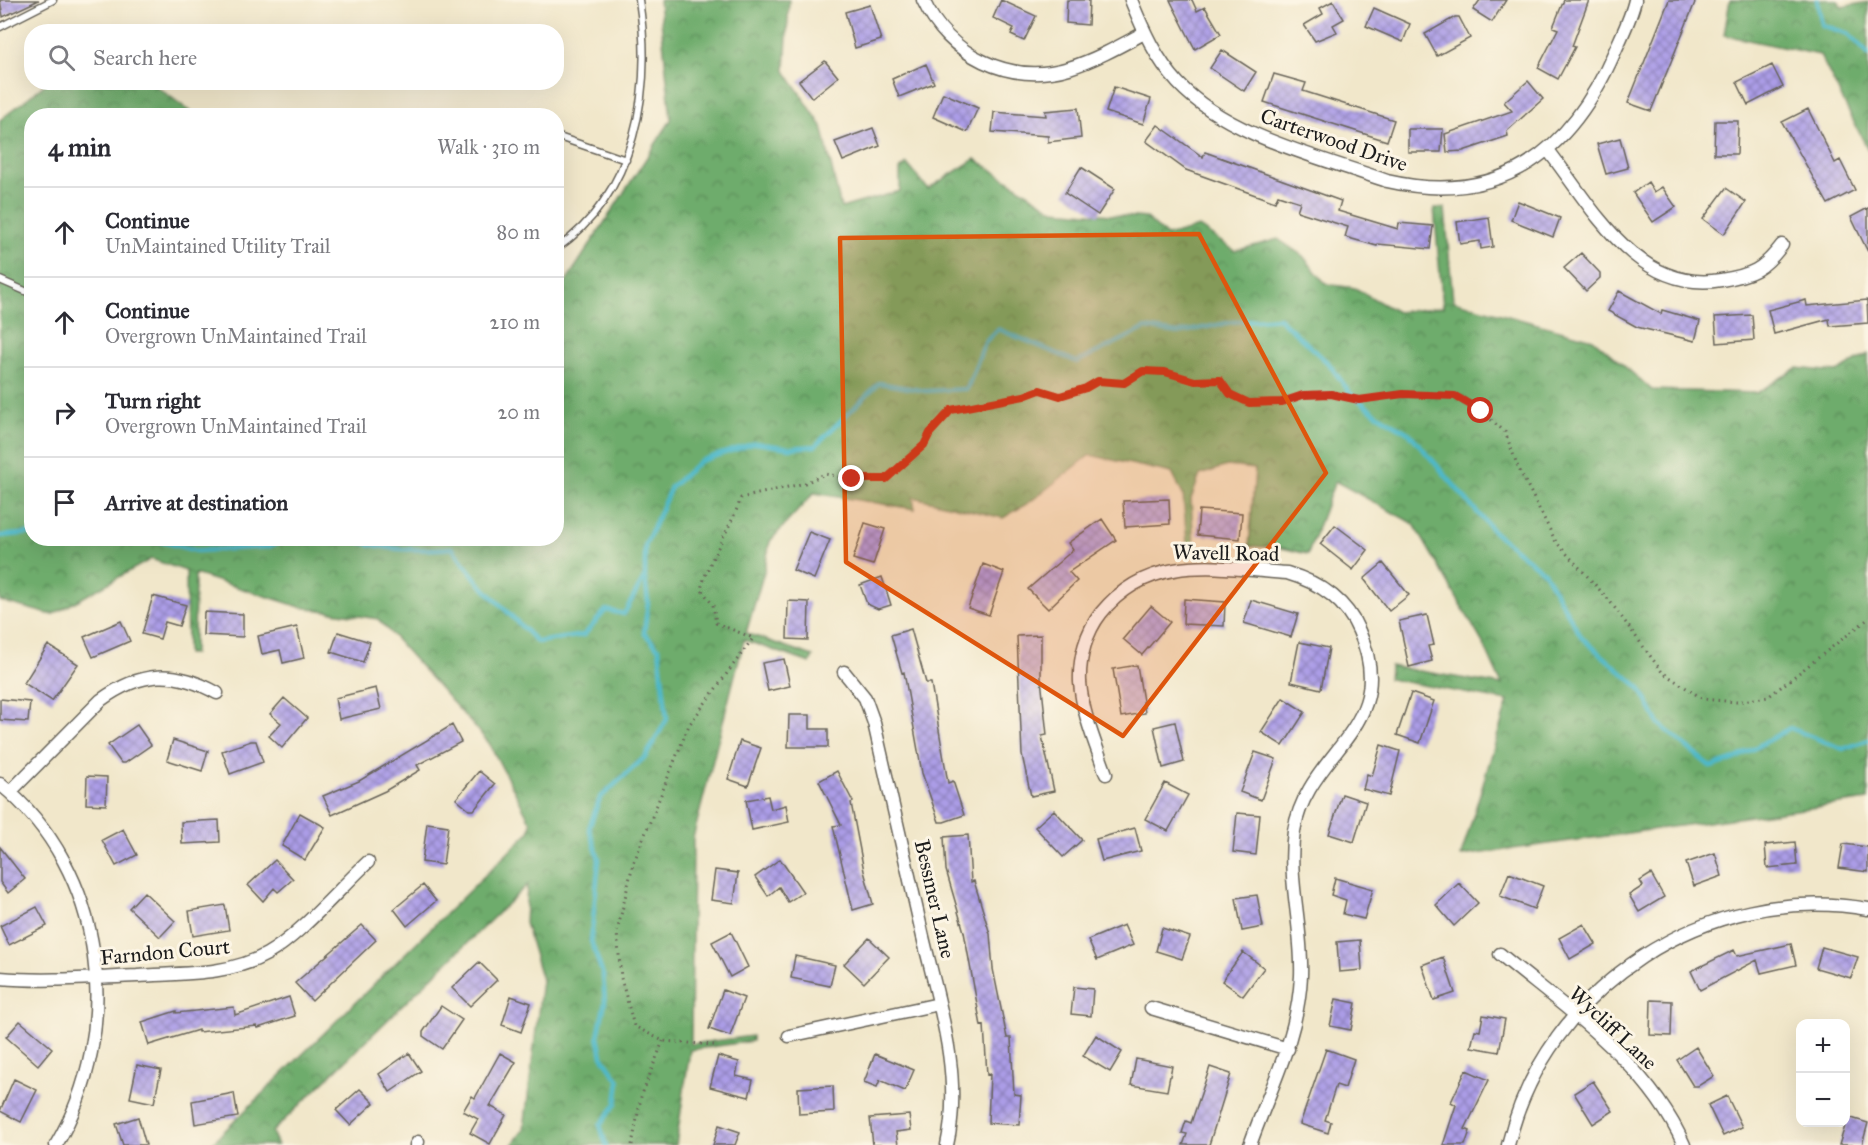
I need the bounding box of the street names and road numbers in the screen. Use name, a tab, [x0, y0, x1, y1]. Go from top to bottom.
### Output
street label: Carterwood Drive	[1257, 103, 1411, 177]
street label: Wavell Road	[1172, 539, 1280, 567]
street label: Bessmer Lane	[909, 837, 961, 961]
street label: Farndon Court	[99, 933, 231, 971]
street label: Wycliff Lane	[1563, 981, 1663, 1076]

